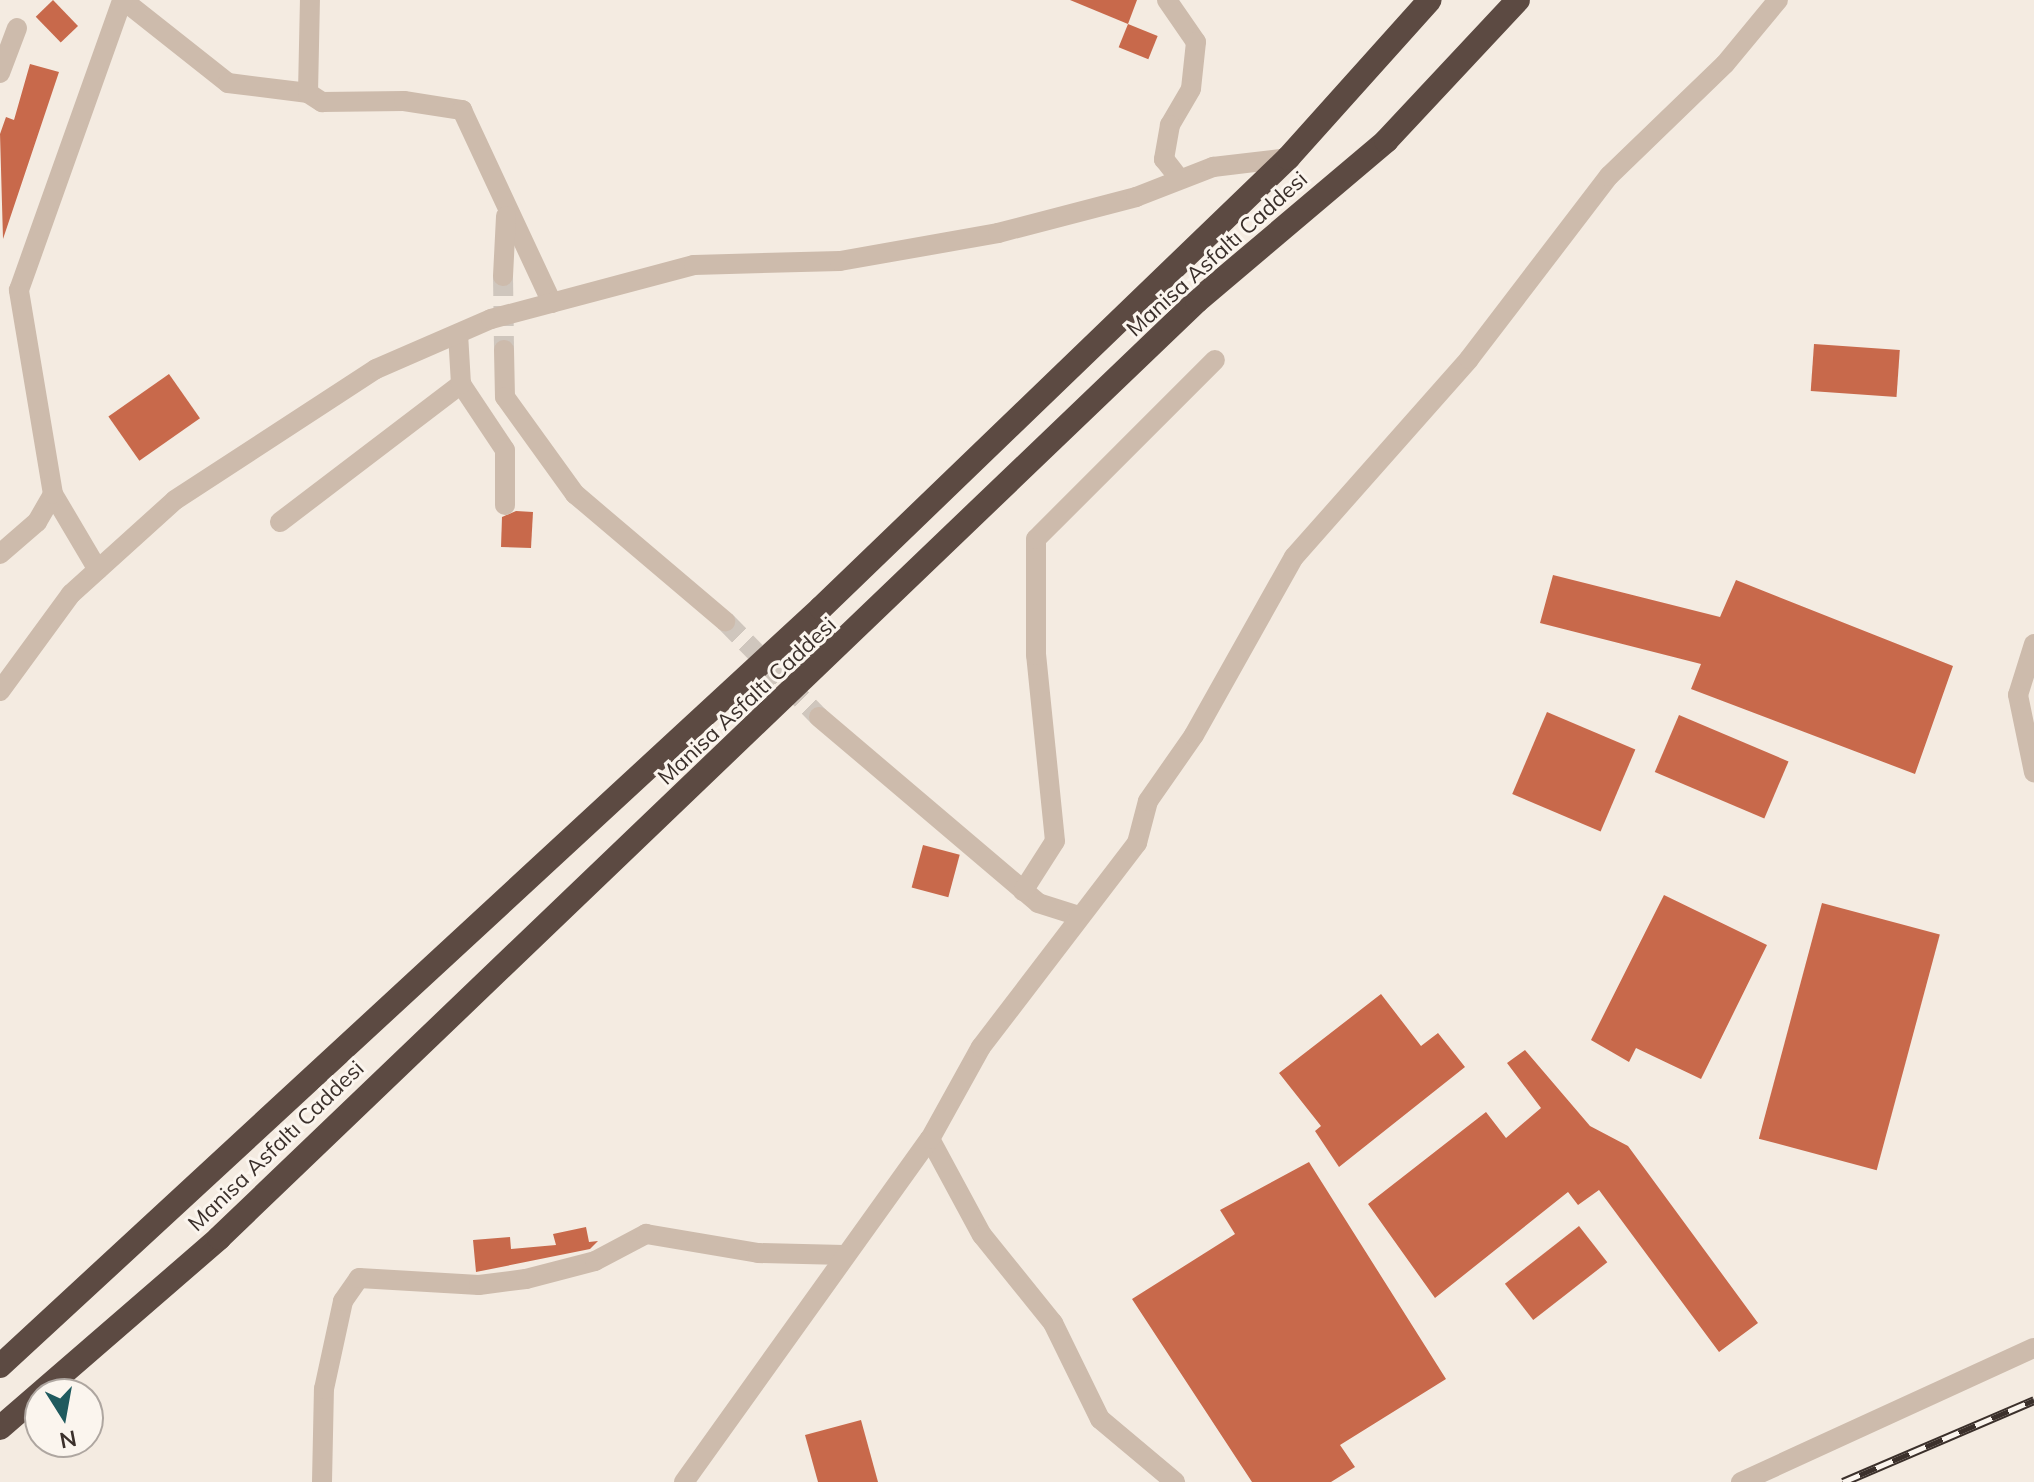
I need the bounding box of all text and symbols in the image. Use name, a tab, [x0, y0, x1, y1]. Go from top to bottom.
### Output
street label: Manisa Asfaltı Caddesi	[1121, 166, 1313, 342]
street label: Manisa Asfaltı Caddesi	[652, 612, 842, 790]
street label: Manisa Asfaltı Caddesi	[183, 1055, 369, 1237]
north arrow	[24, 1378, 104, 1458]
text: N	[57, 1424, 79, 1455]

